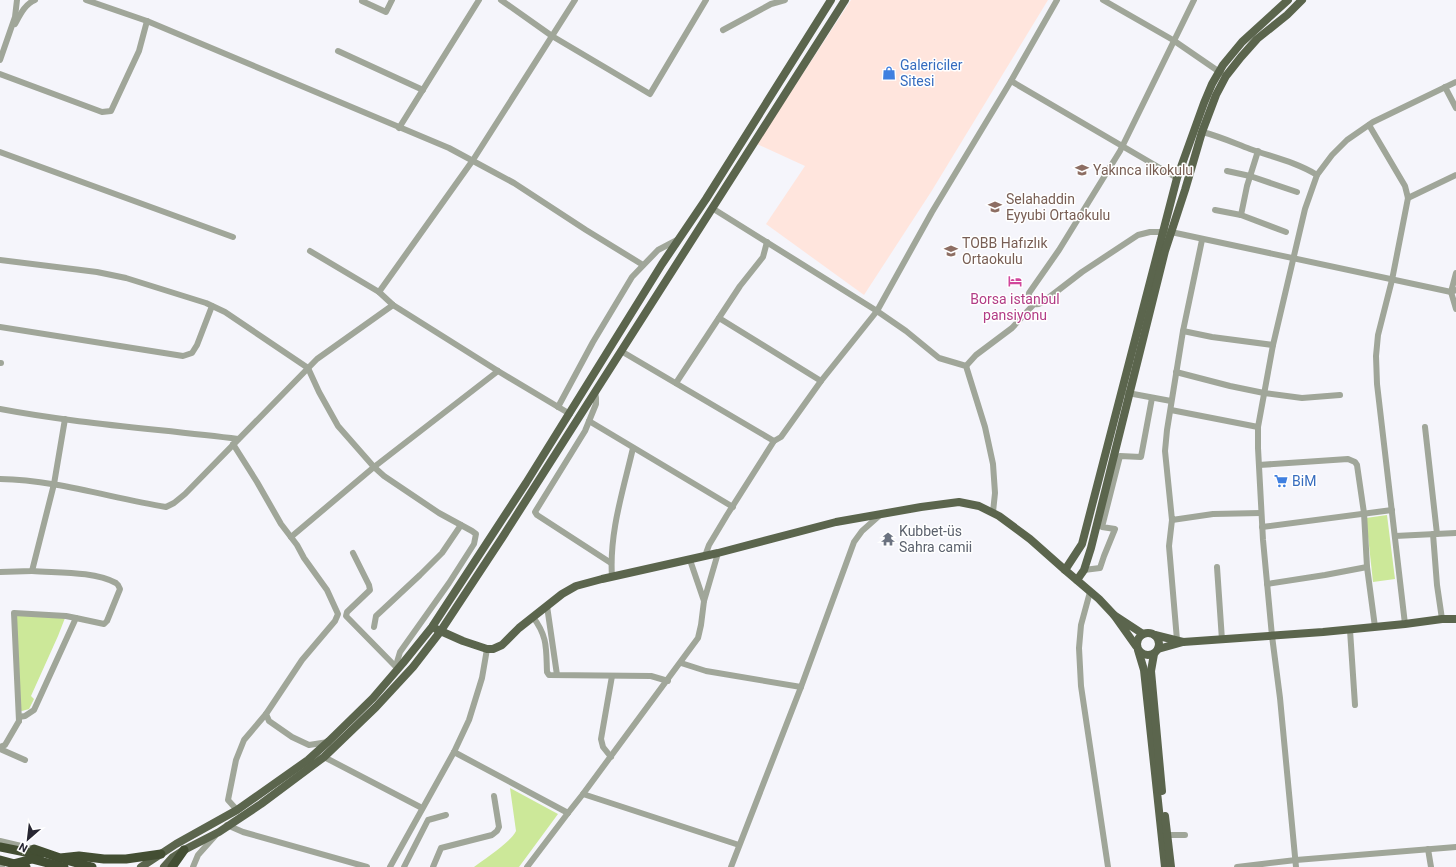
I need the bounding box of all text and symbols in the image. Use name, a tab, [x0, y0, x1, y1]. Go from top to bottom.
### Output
place label: Galericiler Sitesi	[900, 57, 963, 89]
shop icon: Galericiler Sitesi	[881, 65, 897, 81]
school or university icon: Yakınca ilkokulu	[1074, 162, 1090, 178]
place label: Yakınca ilkokulu	[1093, 162, 1193, 178]
place label: Selahaddin Eyyubi Ortaokulu	[1006, 191, 1110, 223]
school or university icon: Selahaddin Eyyubi Ortaokulu	[987, 199, 1003, 215]
place label: TOBB Hafızlık Ortaokulu	[962, 235, 1048, 267]
school or university icon: TOBB Hafızlık Ortaokulu	[943, 243, 959, 259]
hotel icon: Borsa istanbul pansiyonu	[1007, 273, 1023, 289]
place label: Borsa istanbul pansiyonu	[970, 291, 1060, 323]
supermarket icon: BiM	[1273, 473, 1289, 489]
place label: BiM	[1292, 473, 1316, 489]
place label: Kubbet-üs Sahra camii	[899, 523, 972, 555]
temple icon: Kubbet-üs Sahra camii	[880, 531, 896, 547]
north arrow	[8, 819, 48, 859]
text: N	[17, 840, 30, 855]

